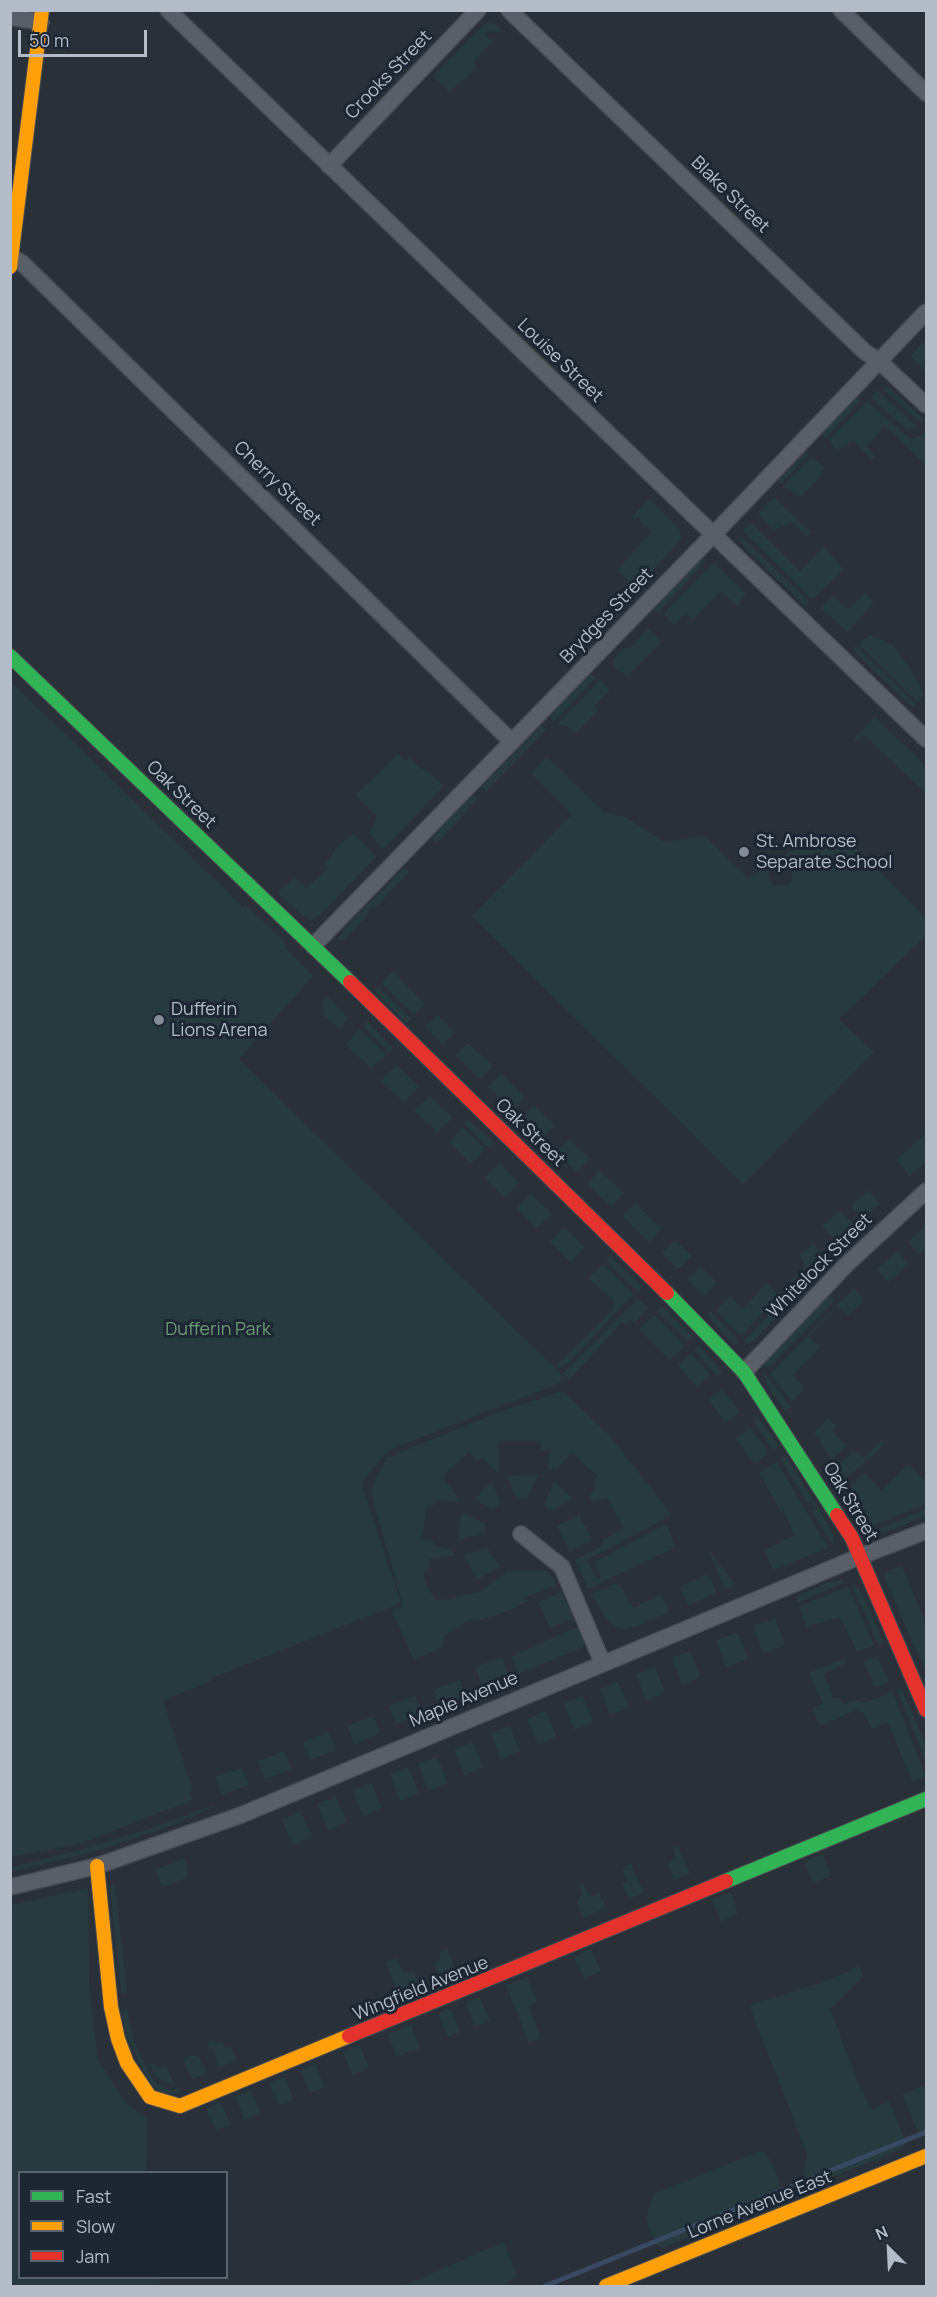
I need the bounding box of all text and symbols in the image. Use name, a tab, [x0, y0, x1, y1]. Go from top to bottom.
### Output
scale bar	[21, 18, 150, 56]
street label: Crooks Street	[341, 26, 437, 124]
text: 50 m	[29, 28, 69, 52]
street label: Blake Street	[686, 152, 774, 238]
street label: Louise Street	[513, 315, 607, 407]
street label: Cherry Street	[229, 437, 325, 531]
street label: Brydges Street	[556, 564, 658, 668]
street label: Oak Street	[142, 757, 220, 833]
place label: St. Ambrose Separate School	[756, 831, 892, 874]
marker: St. Ambrose Separate School	[737, 845, 751, 859]
place label: Dufferin Lions Arena	[171, 999, 267, 1042]
marker: Dufferin Lions Arena	[152, 1013, 166, 1027]
street label: Oak Street	[491, 1095, 569, 1171]
street label: Whitelock Street	[763, 1209, 877, 1323]
park label: Dufferin Park	[165, 1319, 271, 1341]
street label: Oak Street	[818, 1459, 882, 1545]
street label: Maple Avenue	[407, 1667, 521, 1733]
street label: Wingfield Avenue	[350, 1952, 492, 2026]
street label: Lorne Avenue East	[685, 2166, 835, 2244]
legend	[18, 2171, 228, 2279]
text: Fast	[76, 2184, 111, 2208]
text: Slow	[76, 2214, 115, 2238]
north arrow	[859, 2219, 919, 2279]
text: N	[872, 2220, 891, 2245]
text: Jam	[76, 2244, 110, 2268]

